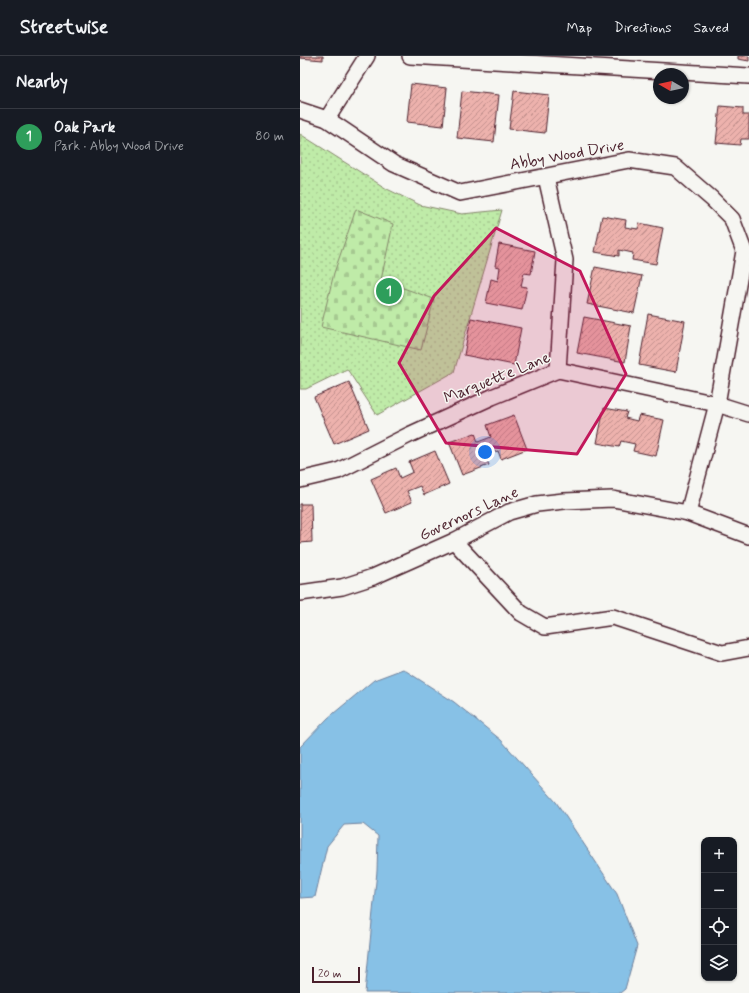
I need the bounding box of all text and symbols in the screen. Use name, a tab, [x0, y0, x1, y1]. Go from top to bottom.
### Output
text: Streetwise	[20, 15, 108, 40]
text: Map	[566, 19, 592, 37]
text: Directions	[614, 19, 672, 37]
text: Saved	[694, 19, 729, 37]
north arrow	[653, 68, 689, 104]
text: Nearby	[16, 71, 68, 93]
text: Oak Park	[54, 118, 115, 138]
text: 1	[26, 128, 32, 145]
text: 80 m	[255, 128, 284, 145]
street label: Abby Wood Drive	[508, 135, 626, 175]
text: Park · Abby Wood Drive	[54, 138, 184, 155]
pin: 1	[376, 276, 402, 306]
street label: Marquette Lane	[441, 347, 554, 409]
your location	[475, 442, 495, 462]
street label: Governors Lane	[416, 482, 522, 546]
map controls	[701, 837, 737, 981]
button: +	[701, 837, 737, 873]
button: −	[701, 873, 737, 909]
button: locate	[701, 909, 737, 945]
button: layers	[701, 945, 737, 981]
scale bar	[312, 965, 360, 984]
text: 20 m	[318, 967, 341, 981]

